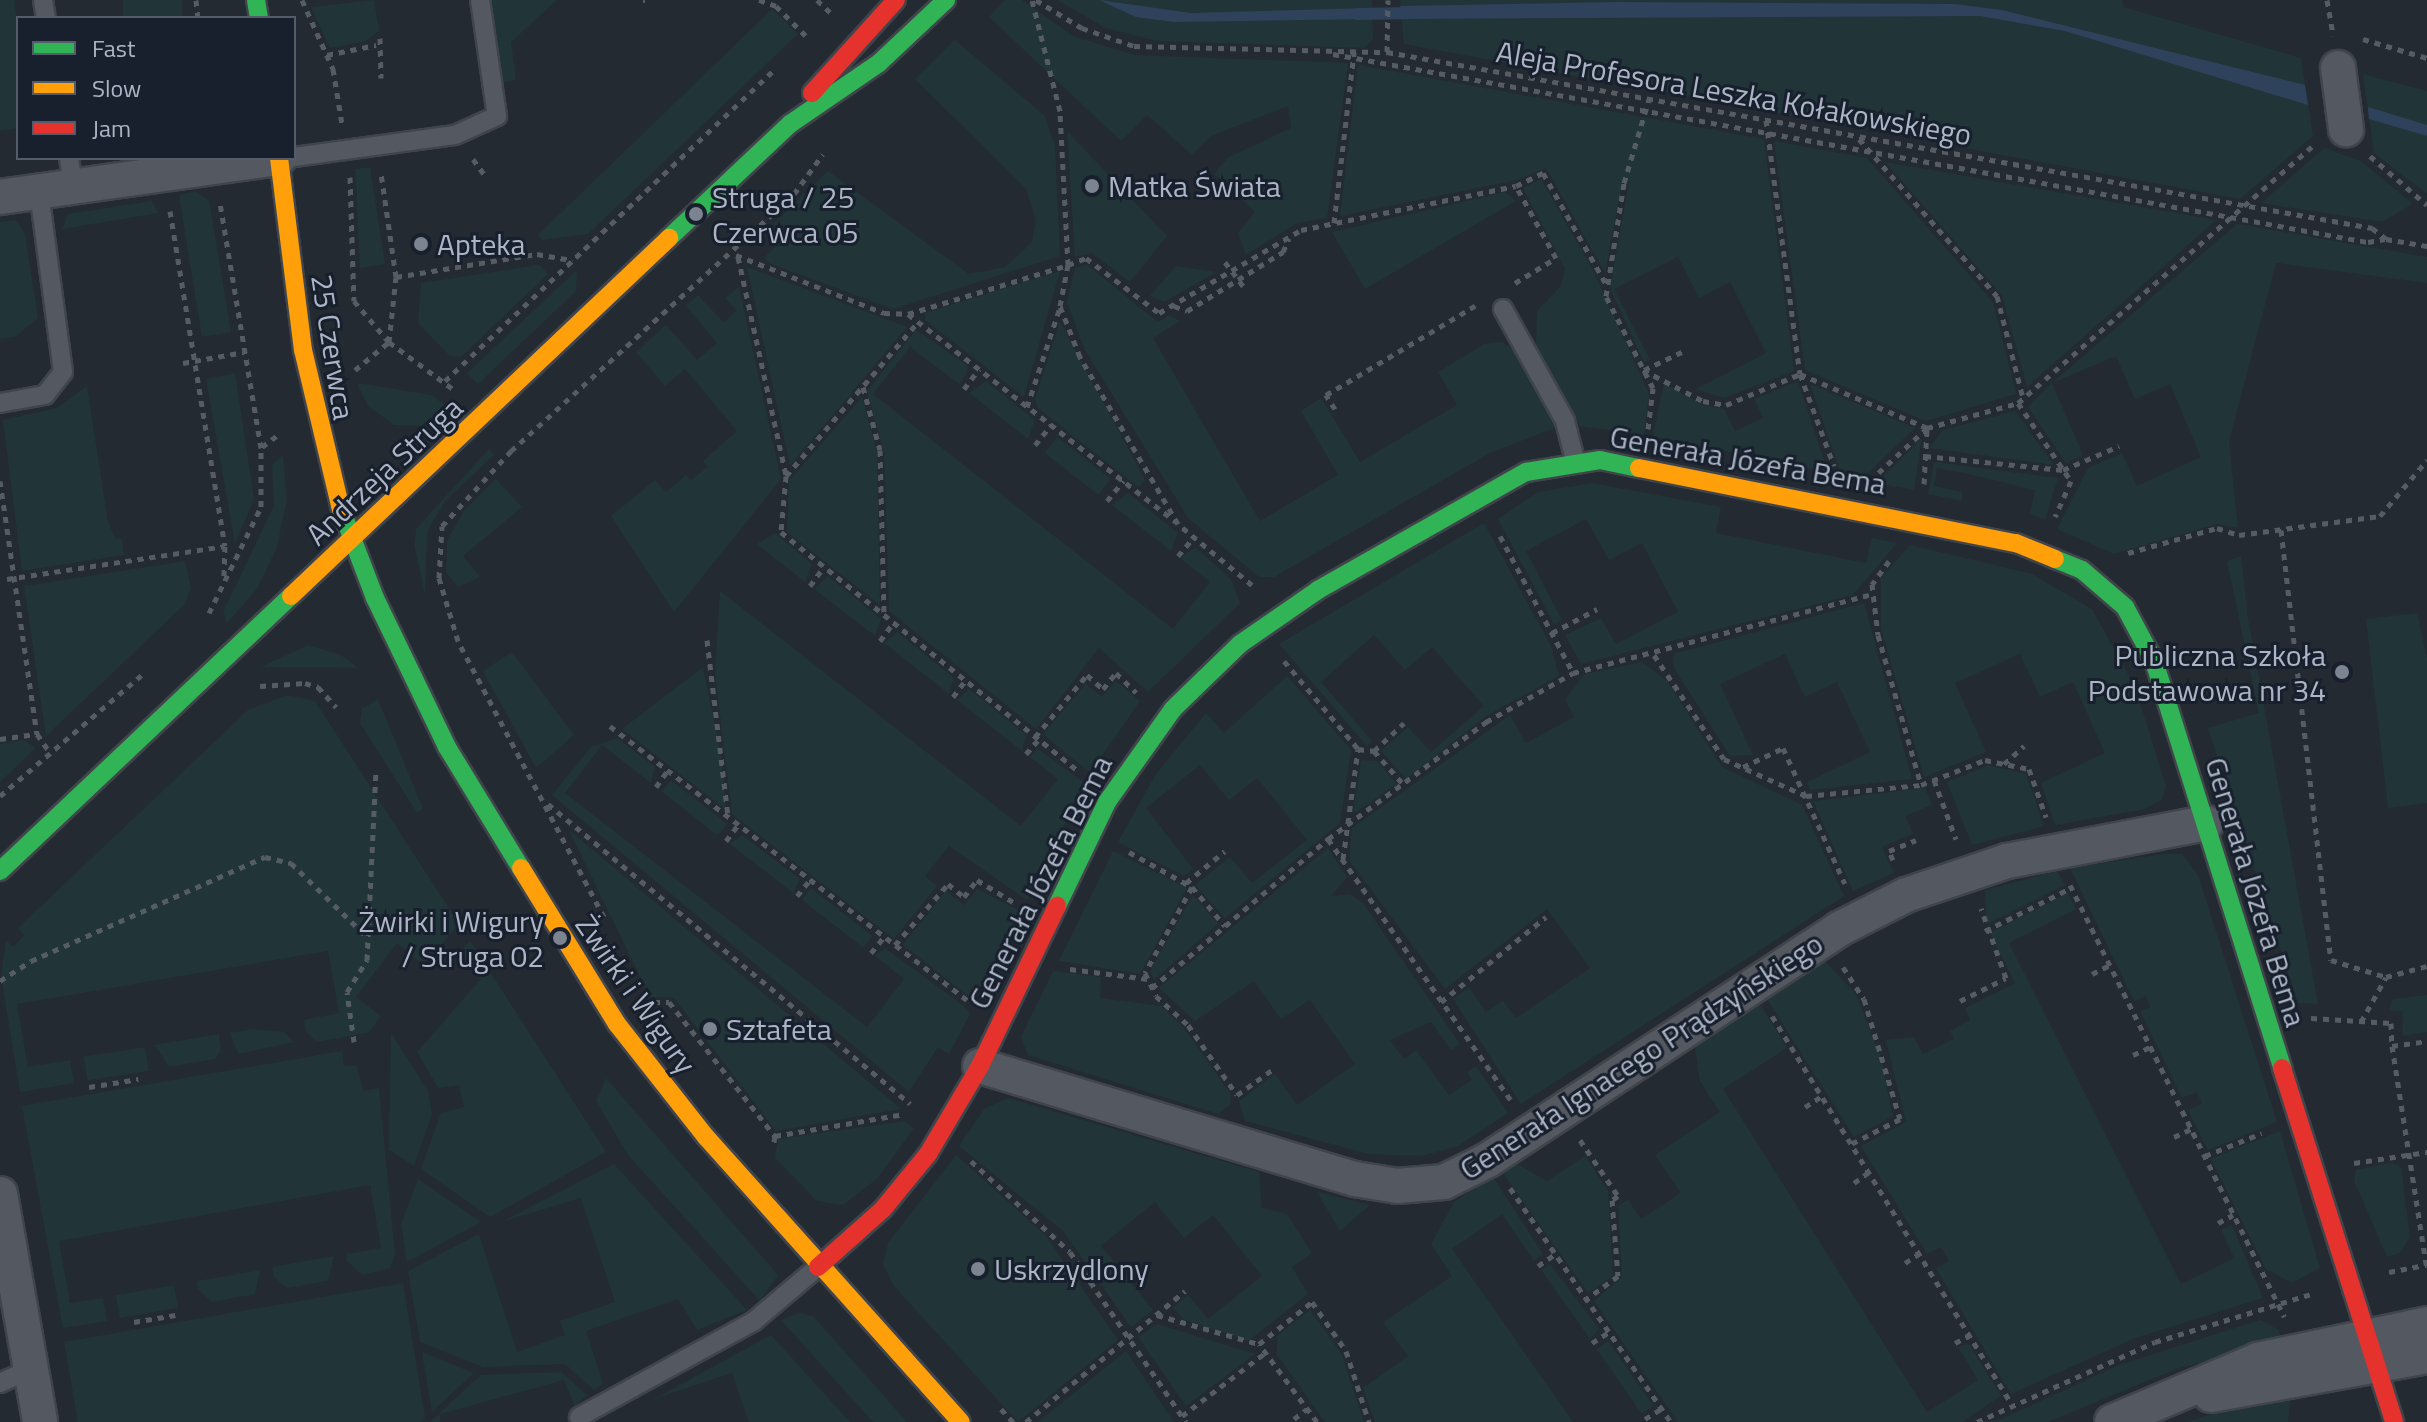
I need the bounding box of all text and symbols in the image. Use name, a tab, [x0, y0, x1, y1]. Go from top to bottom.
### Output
legend	[16, 16, 296, 160]
text: Fast	[92, 30, 135, 66]
street label: Aleja Profesora Leszka Kołakowskiego	[1494, 33, 1974, 153]
text: Slow	[92, 70, 141, 106]
text: Jam	[92, 110, 131, 146]
place label: Matka Świata	[1108, 168, 1281, 204]
marker: Matka Świata	[1083, 177, 1101, 195]
place label: Struga / 25 Czerwca 05	[712, 179, 858, 250]
marker: Struga / 25 Czerwca 05	[687, 205, 705, 223]
place label: Apteka	[437, 226, 526, 262]
marker: Apteka	[412, 235, 430, 253]
street label: 25 Czerwca	[304, 272, 362, 422]
street label: Andrzeja Struga	[298, 389, 470, 553]
street label: Generała Józefa Bema	[1607, 418, 1889, 502]
place label: Publiczna Szkoła Podstawowa nr 34	[2088, 637, 2326, 708]
marker: Publiczna Szkoła Podstawowa nr 34	[2333, 663, 2351, 681]
street label: Generała Józefa Bema	[961, 749, 1119, 1015]
street label: Generała Józefa Bema	[2198, 753, 2314, 1031]
place label: Żwirki i Wigury / Struga 02	[358, 903, 544, 974]
street label: Żwirki i Wigury	[568, 908, 704, 1080]
street label: Generała Ignacego Prądzyńskiego	[1453, 925, 1829, 1187]
marker: Żwirki i Wigury / Struga 02	[551, 929, 569, 947]
place label: Sztafeta	[726, 1011, 832, 1047]
marker: Sztafeta	[701, 1020, 719, 1038]
place label: Uskrzydlony	[994, 1251, 1149, 1287]
marker: Uskrzydlony	[969, 1260, 987, 1278]

